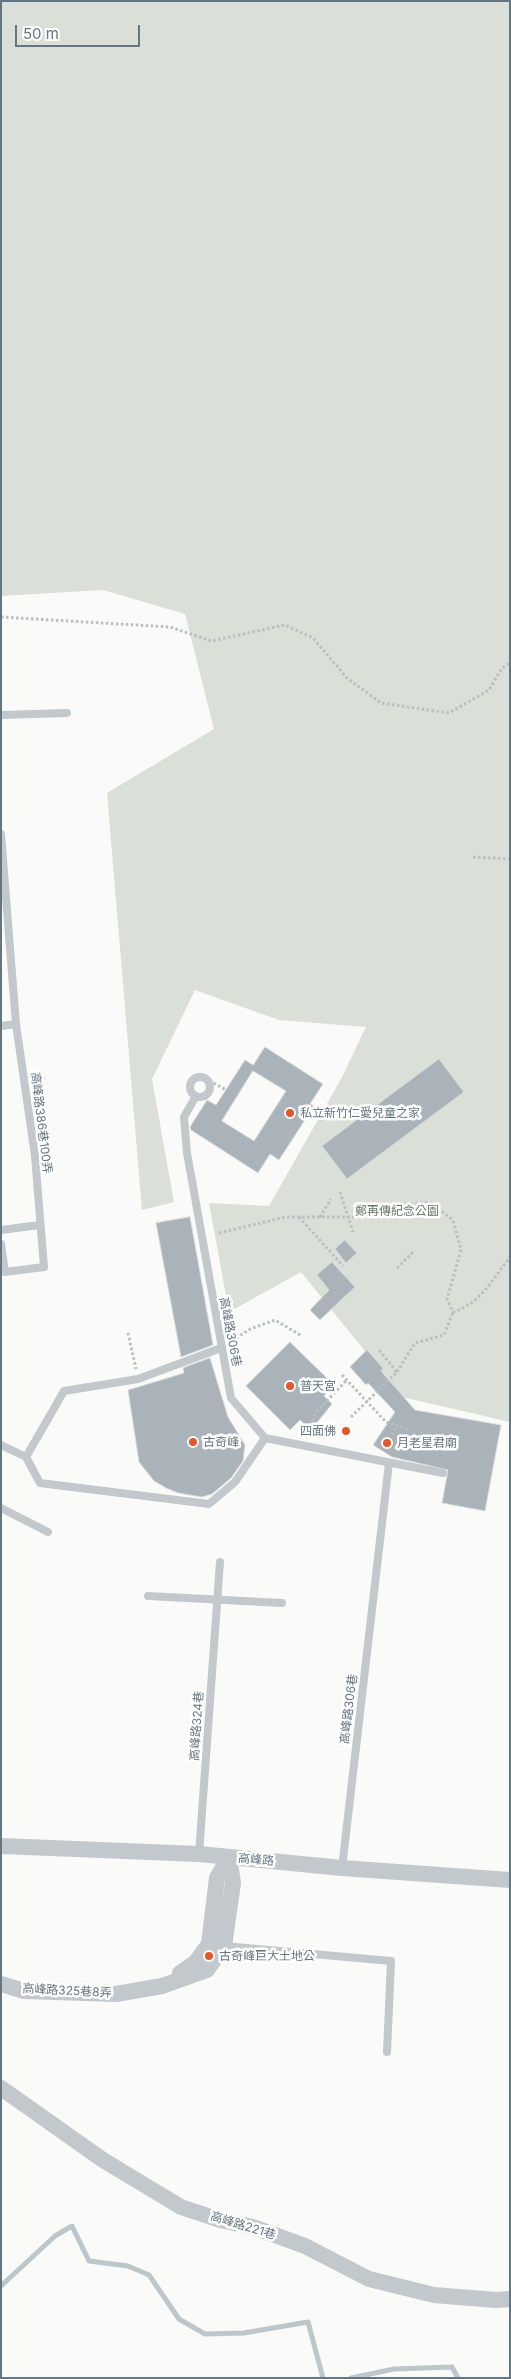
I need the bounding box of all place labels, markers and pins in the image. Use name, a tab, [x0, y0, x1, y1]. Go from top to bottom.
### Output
place label: 私立新竹仁愛兒童之家	[300, 1106, 420, 1120]
marker: 私立新竹仁愛兒童之家	[284, 1107, 296, 1119]
place label: 普天宮	[300, 1379, 336, 1393]
marker: 普天宮	[284, 1380, 296, 1392]
place label: 四面佛	[300, 1424, 336, 1438]
marker: 四面佛	[340, 1425, 352, 1437]
place label: 古奇峰	[203, 1435, 239, 1449]
marker: 古奇峰	[187, 1436, 199, 1448]
place label: 月老星君廟	[397, 1436, 457, 1450]
marker: 月老星君廟	[381, 1437, 393, 1449]
place label: 古奇峰巨大土地公	[219, 1949, 315, 1963]
marker: 古奇峰巨大土地公	[203, 1950, 215, 1962]

